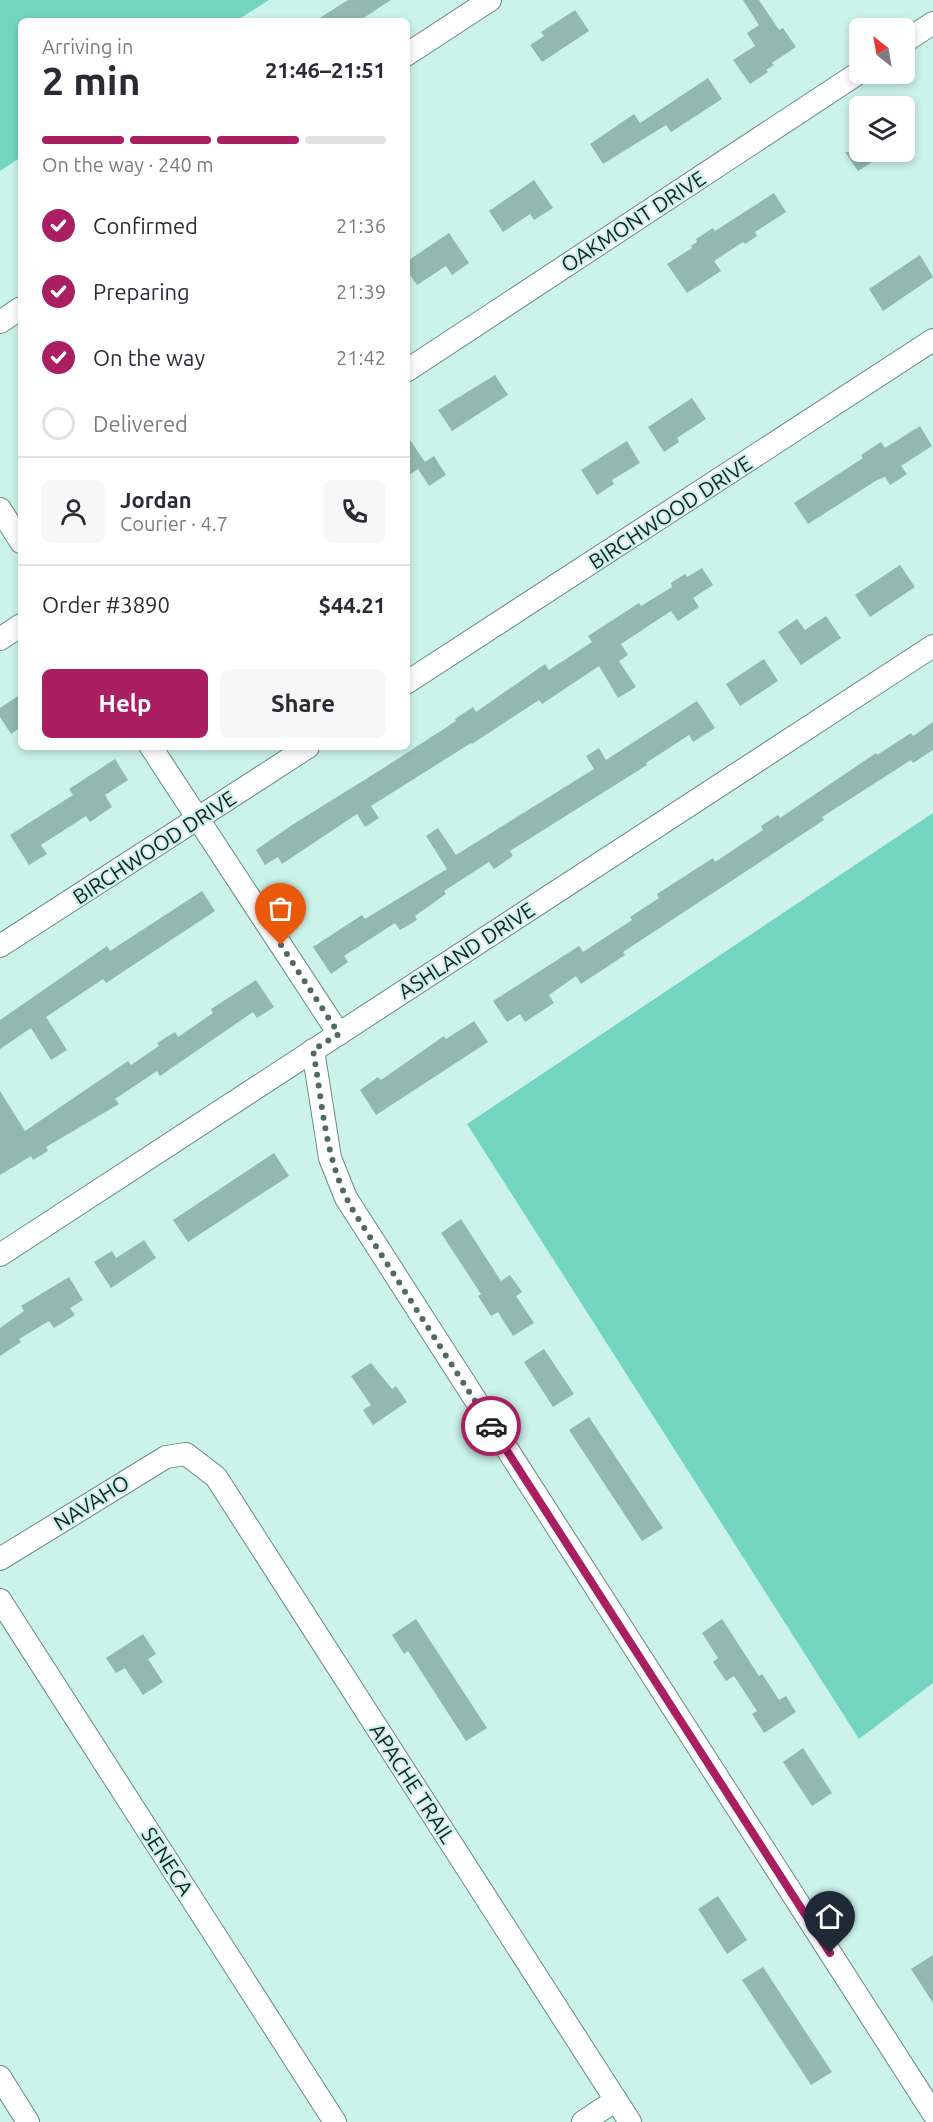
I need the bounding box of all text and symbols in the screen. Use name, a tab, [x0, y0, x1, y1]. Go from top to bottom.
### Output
north arrow	[849, 18, 915, 84]
map controls	[849, 18, 915, 162]
text: Arriving in	[42, 35, 133, 58]
text: 21:46–21:51	[265, 57, 386, 82]
text: 2 min	[42, 59, 141, 102]
button: layers	[849, 96, 915, 162]
text: On the way · 240 m	[42, 153, 214, 176]
street label: OAKMONT DRIVE	[556, 165, 710, 277]
icon: check	[42, 209, 75, 242]
text: Confirmed	[93, 213, 198, 238]
text: 21:36	[336, 214, 386, 237]
icon: check	[42, 275, 75, 308]
text: Preparing	[93, 279, 190, 304]
text: 21:39	[336, 280, 386, 303]
icon: check	[42, 341, 75, 374]
text: On the way	[93, 345, 205, 370]
text: 21:42	[336, 346, 386, 369]
text: Delivered	[93, 411, 188, 436]
street label: BIRCHWOOD DRIVE	[584, 450, 756, 574]
button: person	[42, 480, 105, 543]
button: phone	[323, 480, 386, 543]
text: Jordan	[120, 487, 192, 512]
text: Courier · 4.7	[120, 512, 228, 535]
text: Order #3890	[42, 592, 170, 617]
text: $44.21	[319, 592, 386, 617]
button: Help	[42, 669, 208, 738]
button: Share	[220, 669, 386, 738]
street label: BIRCHWOOD DRIVE	[68, 785, 240, 909]
pin	[255, 883, 306, 945]
icon: bag	[264, 892, 297, 925]
street label: ASHLAND DRIVE	[393, 897, 539, 1003]
courier	[461, 1396, 521, 1456]
icon: car	[475, 1410, 508, 1443]
street label: NAVAHO	[49, 1469, 133, 1535]
street label: APACHE TRAIL	[365, 1719, 461, 1848]
street label: SENECA	[137, 1822, 199, 1900]
pin	[804, 1891, 855, 1953]
icon: home	[813, 1900, 846, 1933]

